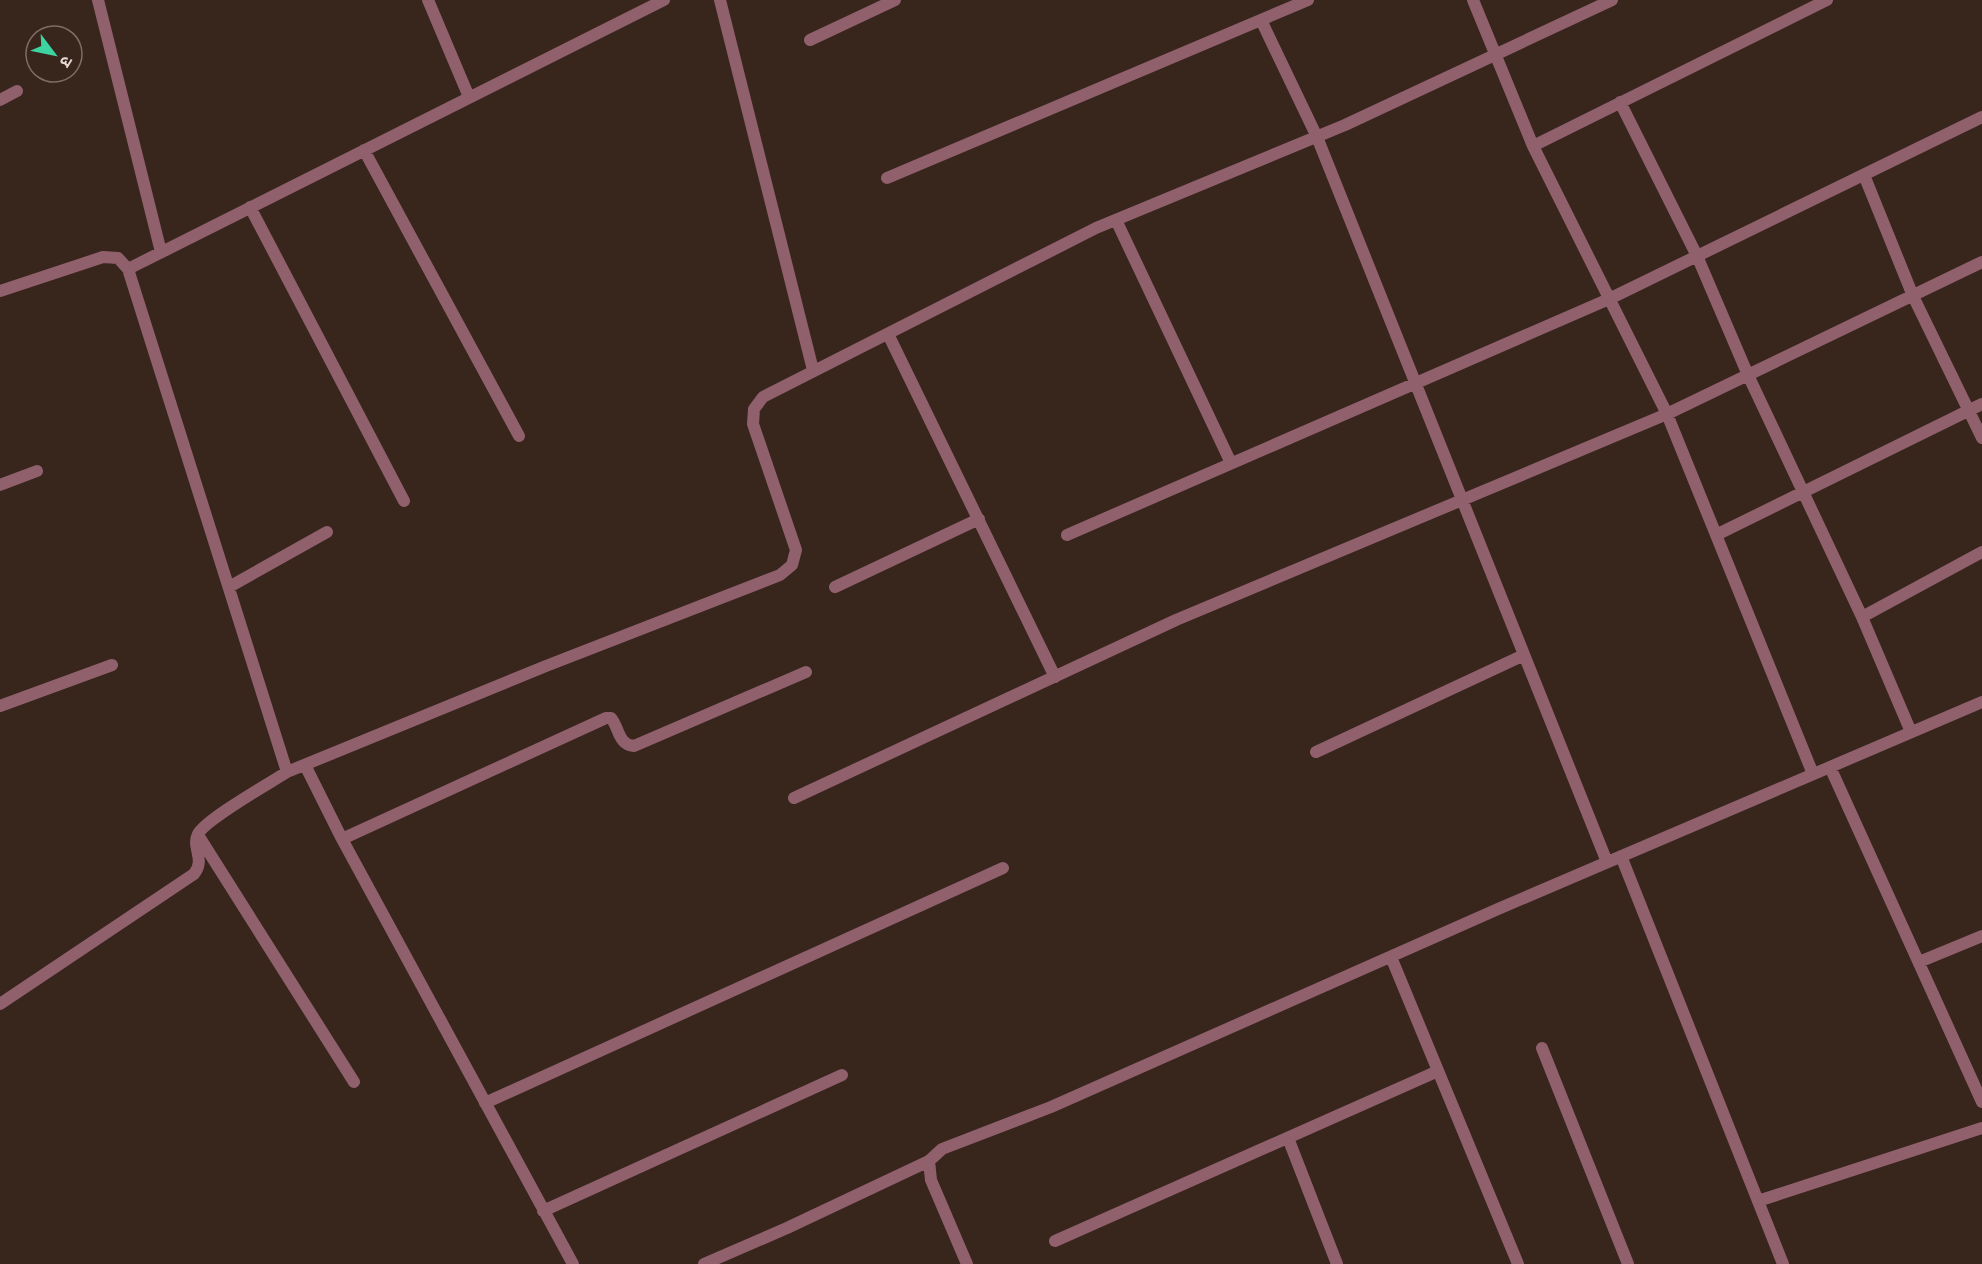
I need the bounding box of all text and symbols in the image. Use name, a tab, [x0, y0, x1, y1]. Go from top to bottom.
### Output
north arrow	[24, 24, 84, 84]
text: उ	[55, 53, 78, 72]

